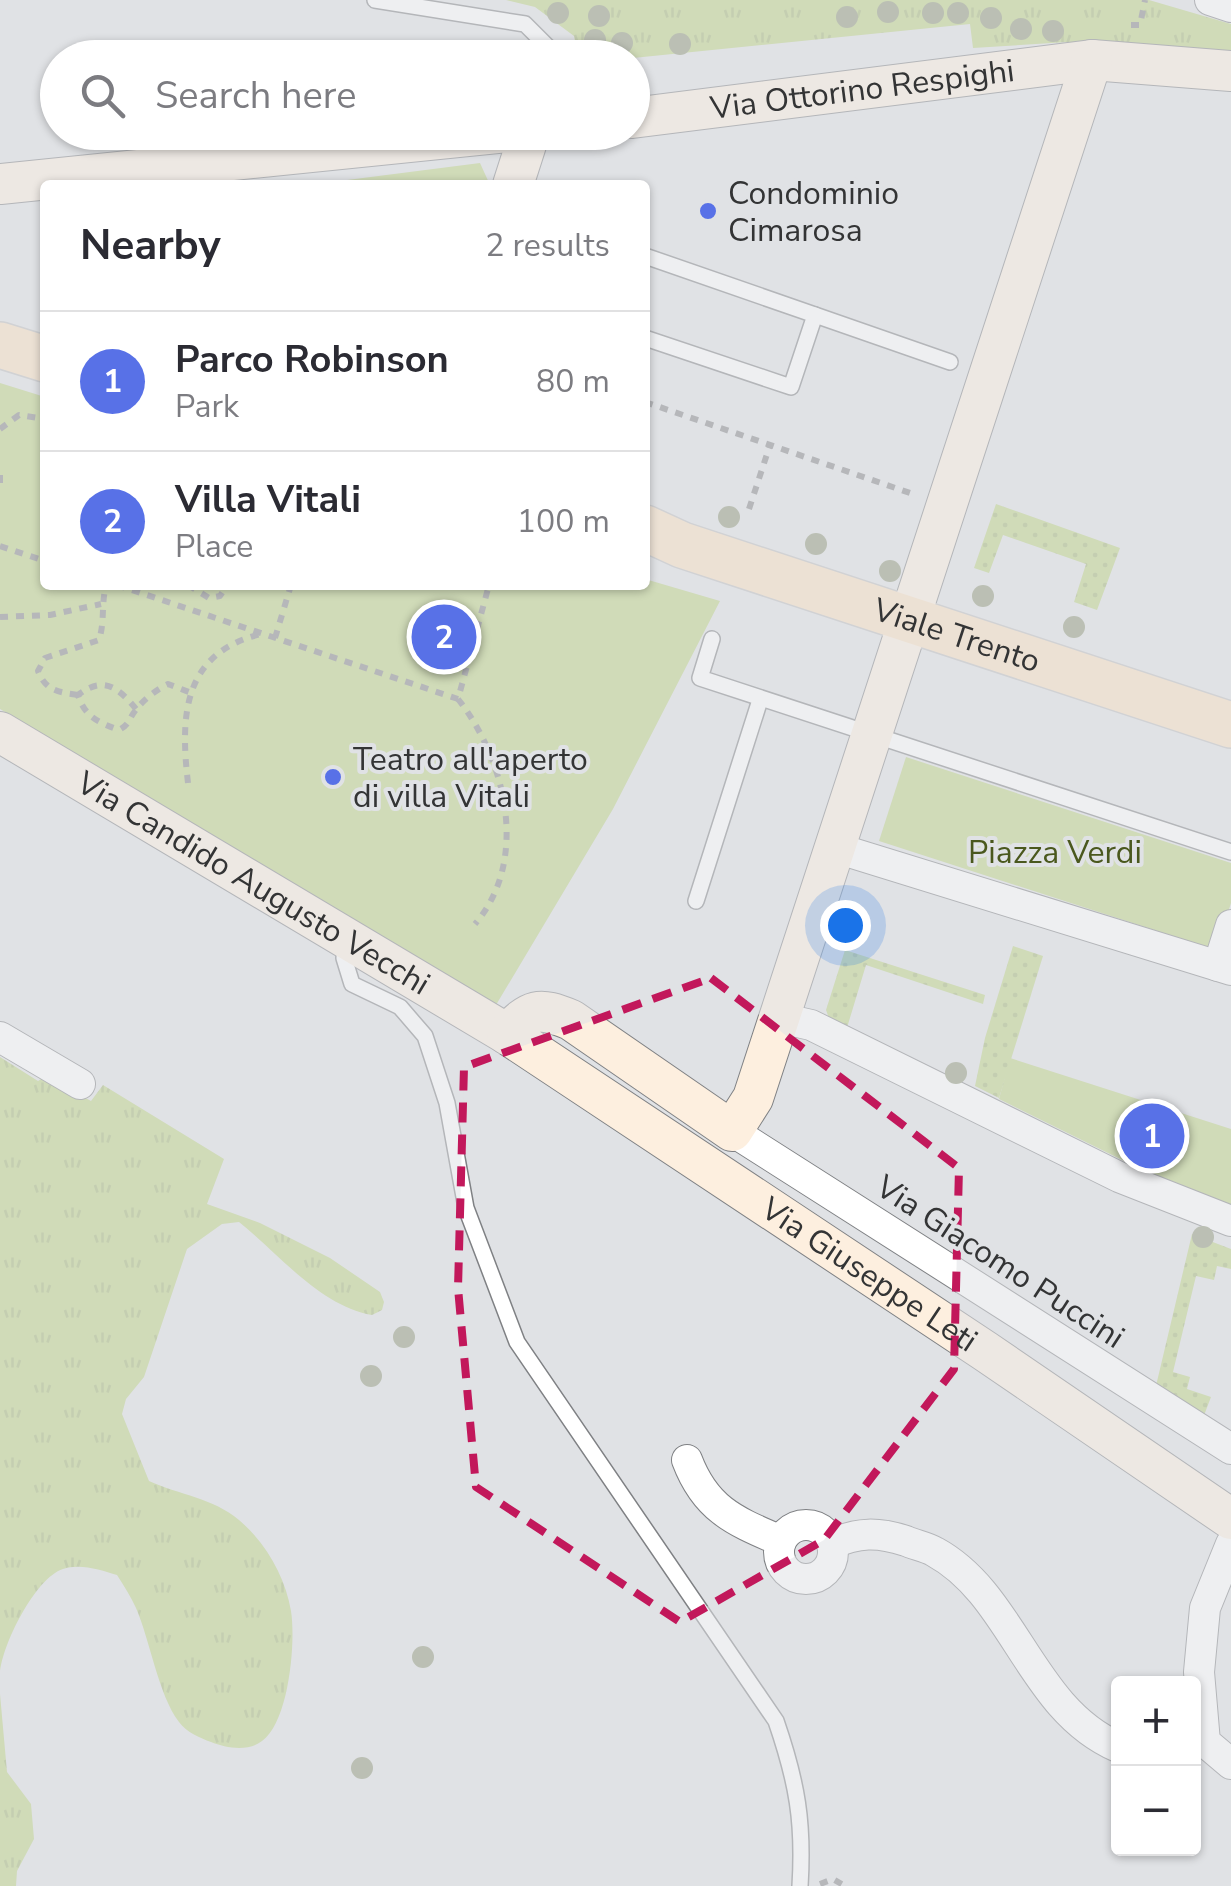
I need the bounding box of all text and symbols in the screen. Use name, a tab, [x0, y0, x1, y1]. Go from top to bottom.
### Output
search box	[40, 40, 650, 150]
street label: Via Ottorino Respighi	[707, 49, 1017, 130]
icon: search	[75, 68, 130, 123]
text: Search here	[155, 70, 356, 121]
place label: Condominio Cimarosa	[728, 172, 899, 252]
marker: Condominio Cimarosa	[697, 200, 719, 222]
text: Nearby	[80, 217, 221, 274]
text: 2 results	[485, 224, 610, 267]
text: Parco Robinson	[175, 334, 449, 385]
text: 1	[103, 360, 122, 403]
text: 80 m	[536, 360, 610, 403]
text: Park	[175, 385, 239, 428]
text: Villa Vitali	[175, 474, 361, 525]
text: 2	[103, 500, 122, 543]
text: 100 m	[517, 500, 610, 543]
text: Place	[175, 525, 253, 568]
street label: Viale Trento	[867, 587, 1046, 683]
pin: 2	[412, 600, 476, 674]
place label: Teatro all'aperto di villa Vitali	[353, 738, 588, 818]
street label: Via Candido Augusto Vecchi	[68, 761, 438, 1005]
marker: Teatro all'aperto di villa Vitali	[322, 766, 344, 788]
park label: Piazza Verdi	[968, 831, 1142, 874]
your location	[820, 900, 871, 951]
pin: 1	[1120, 1098, 1184, 1174]
street label: Via Giacomo Puccini	[867, 1165, 1133, 1359]
street label: Via Giuseppe Leti	[752, 1186, 986, 1362]
map controls	[1111, 1676, 1201, 1856]
button: +	[1111, 1676, 1201, 1766]
button: −	[1111, 1766, 1201, 1856]

